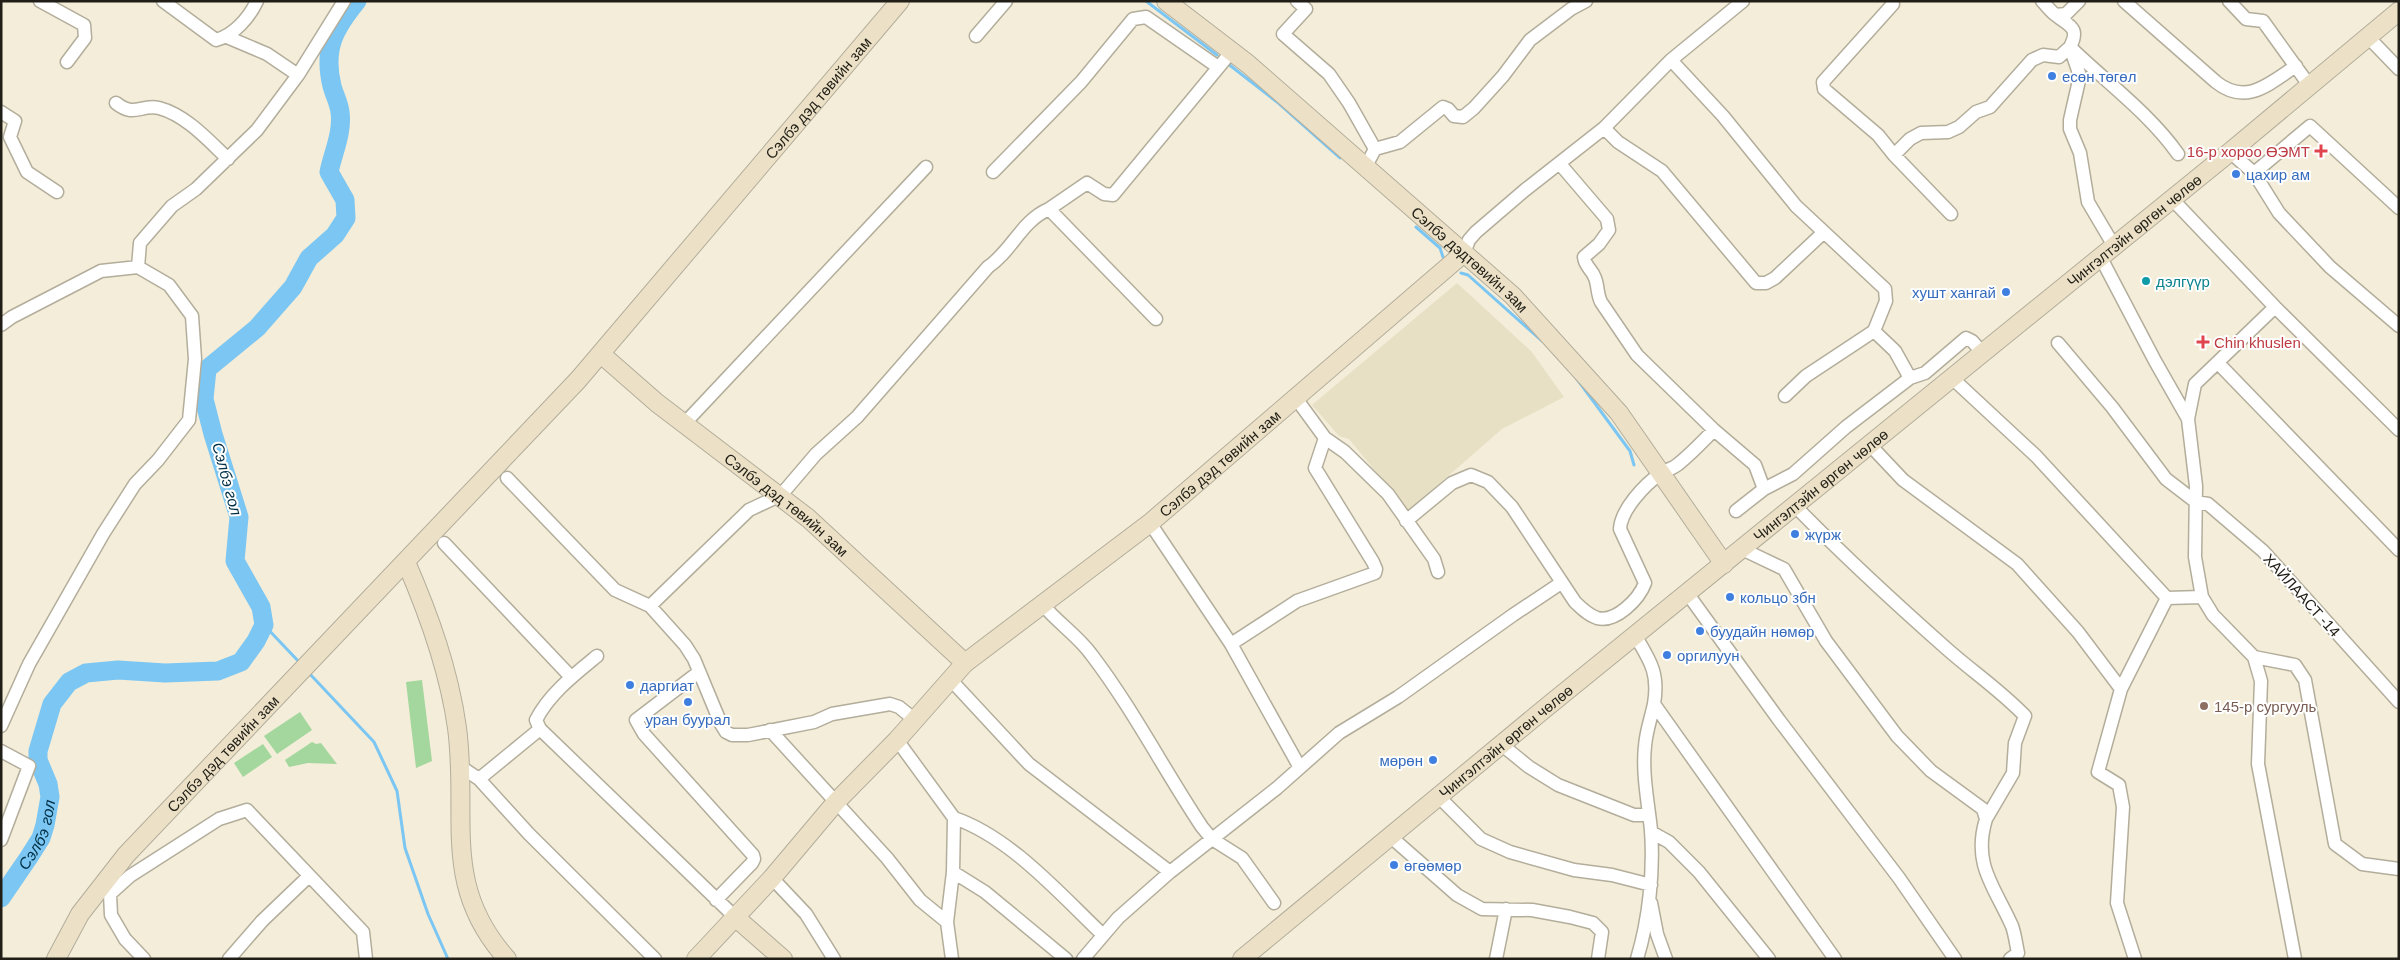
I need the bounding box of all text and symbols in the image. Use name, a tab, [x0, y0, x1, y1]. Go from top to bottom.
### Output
street label: Сэлбэ дэд төвийн зам	[761, 33, 874, 162]
place label: есөн төгөл	[2062, 68, 2136, 85]
marker: есөн төгөл	[2046, 70, 2058, 82]
place label: 16-р хороо ӨЭМТ	[2187, 143, 2310, 160]
marker: 16-р хороо ӨЭМТ	[2314, 144, 2328, 158]
place label: цахир ам	[2246, 166, 2310, 183]
marker: цахир ам	[2230, 168, 2242, 180]
street label: Чингэлтэйн өргөн чөлөө	[2063, 170, 2205, 290]
street label: Сэлбэ дэдтөвийн зам	[1408, 203, 1532, 315]
place label: дэлгүүр	[2156, 273, 2210, 290]
marker: дэлгүүр	[2140, 275, 2152, 287]
place label: хушт хангай	[1912, 284, 1996, 301]
marker: хушт хангай	[2000, 286, 2012, 298]
place label: Chin khuslen	[2214, 334, 2301, 351]
marker: Chin khuslen	[2196, 335, 2210, 349]
street label: Сэлбэ дэд төвийн зам	[1156, 406, 1284, 520]
street label: Чингэлтэйн өргөн чөлөө	[1750, 425, 1891, 544]
water label: Сэлбэ гол	[209, 441, 245, 517]
street label: Сэлбэ дэд төвийн зам	[721, 449, 852, 560]
place label: жүрж	[1805, 526, 1841, 543]
marker: жүрж	[1789, 528, 1801, 540]
street label: ХАЙЛААСТ -14	[2260, 550, 2344, 640]
place label: кольцо збн	[1740, 589, 1816, 606]
marker: кольцо збн	[1724, 591, 1736, 603]
place label: буудайн нөмөр	[1710, 623, 1814, 640]
marker: буудайн нөмөр	[1694, 625, 1706, 637]
place label: оргилуун	[1677, 647, 1740, 664]
marker: оргилуун	[1661, 649, 1673, 661]
place label: даргиат	[640, 677, 694, 694]
marker: даргиат	[624, 679, 636, 691]
street label: Чингэлтэйн өргөн чөлөө	[1435, 681, 1576, 801]
street label: Сэлбэ дэд төвийн зам	[163, 692, 282, 815]
marker: уран буурал	[682, 696, 694, 708]
place label: 145-р сургууль	[2214, 698, 2317, 715]
marker: 145-р сургууль	[2198, 700, 2210, 712]
place label: уран буурал	[646, 711, 731, 728]
place label: мөрөн	[1379, 752, 1423, 769]
marker: мөрөн	[1427, 754, 1439, 766]
water label: Сэлбэ гол	[15, 798, 58, 873]
place label: өгөөмөр	[1404, 857, 1462, 874]
marker: өгөөмөр	[1388, 859, 1400, 871]

